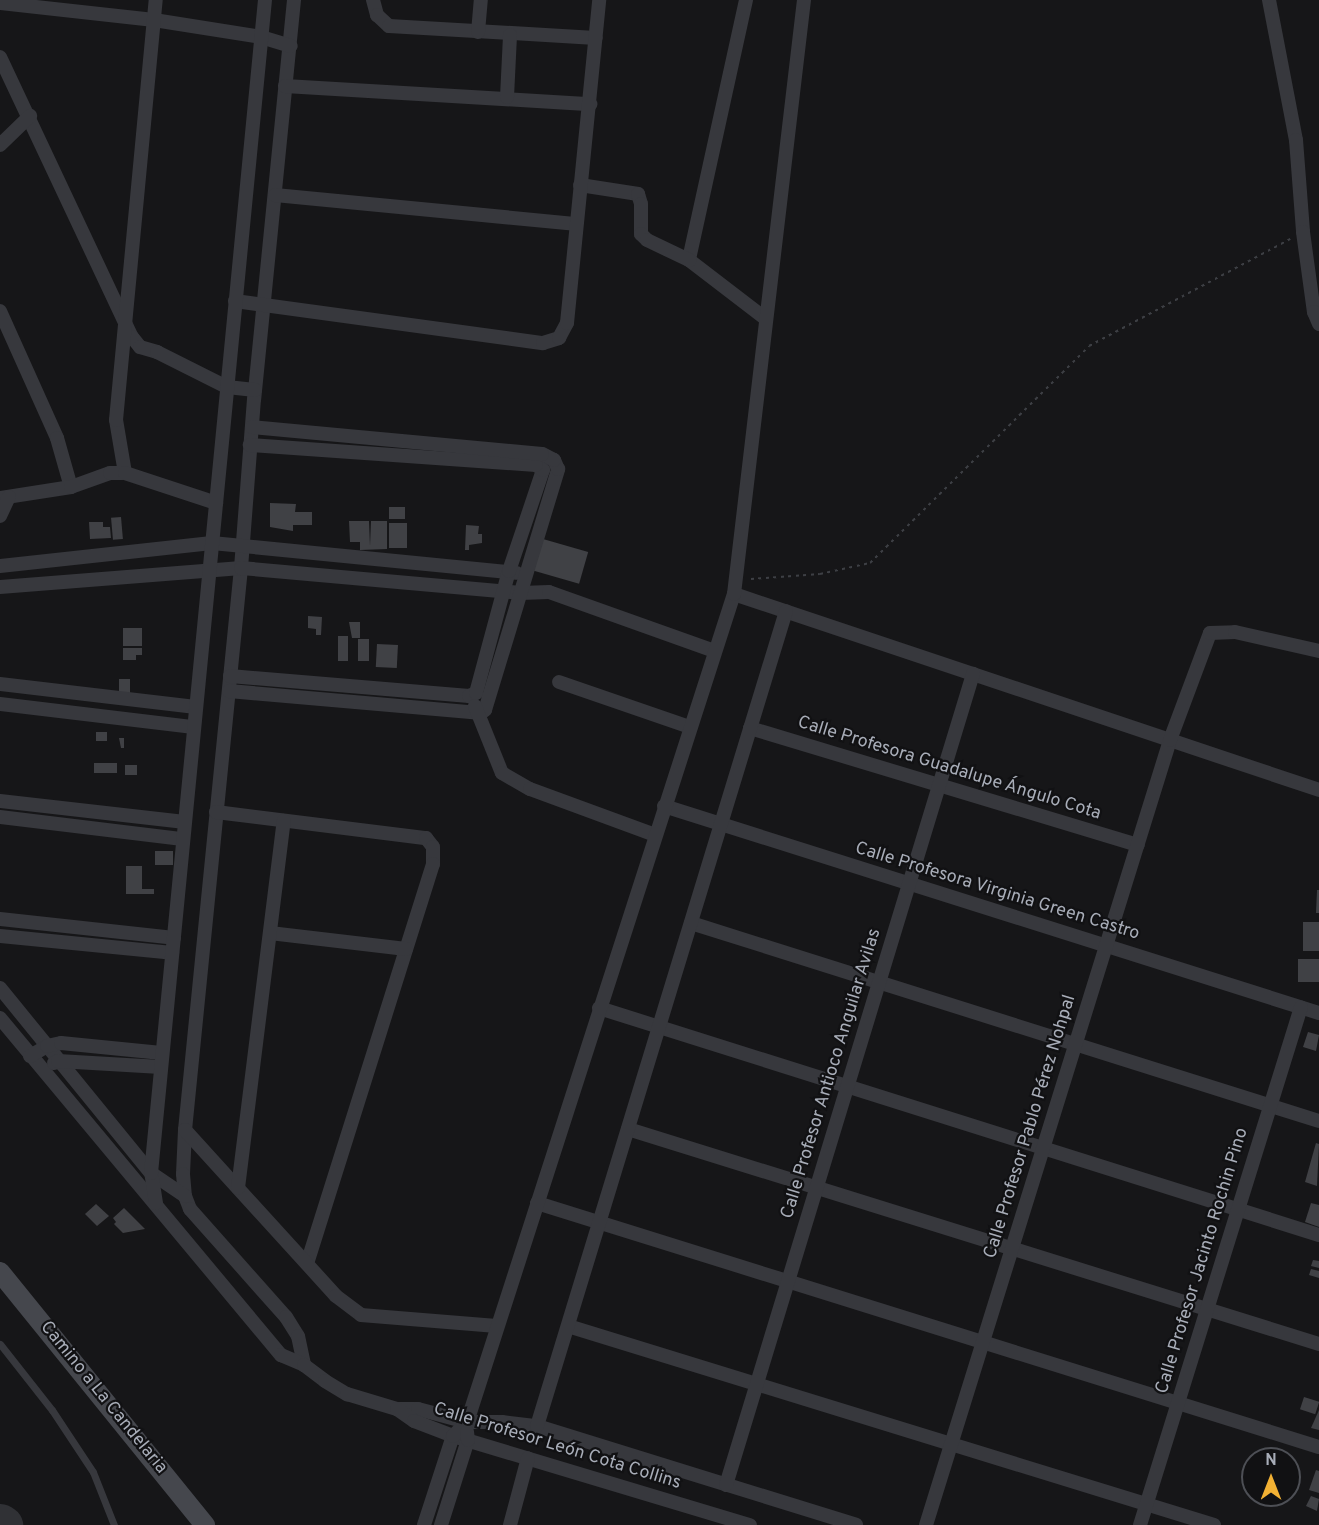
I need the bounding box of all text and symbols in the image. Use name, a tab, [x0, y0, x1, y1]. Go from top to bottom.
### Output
street label: Calle Profesora Guadalupe Ángulo Cota	[794, 712, 1104, 826]
street label: Calle Profesora Virginia Green Castro	[852, 838, 1142, 946]
street label: Calle Profesor Antioco Anguilar Avilas	[777, 925, 887, 1223]
street label: Calle Profesor Pablo Pérez Nohpal	[981, 993, 1081, 1261]
street label: Calle Profesor Jacinto Rochin Pino	[1152, 1125, 1254, 1397]
street label: Camino a La Candelaria	[35, 1317, 171, 1479]
street label: Calle Profesor León Cota Collins	[431, 1399, 683, 1495]
north arrow	[1241, 1447, 1301, 1507]
text: N	[1265, 1451, 1277, 1471]

